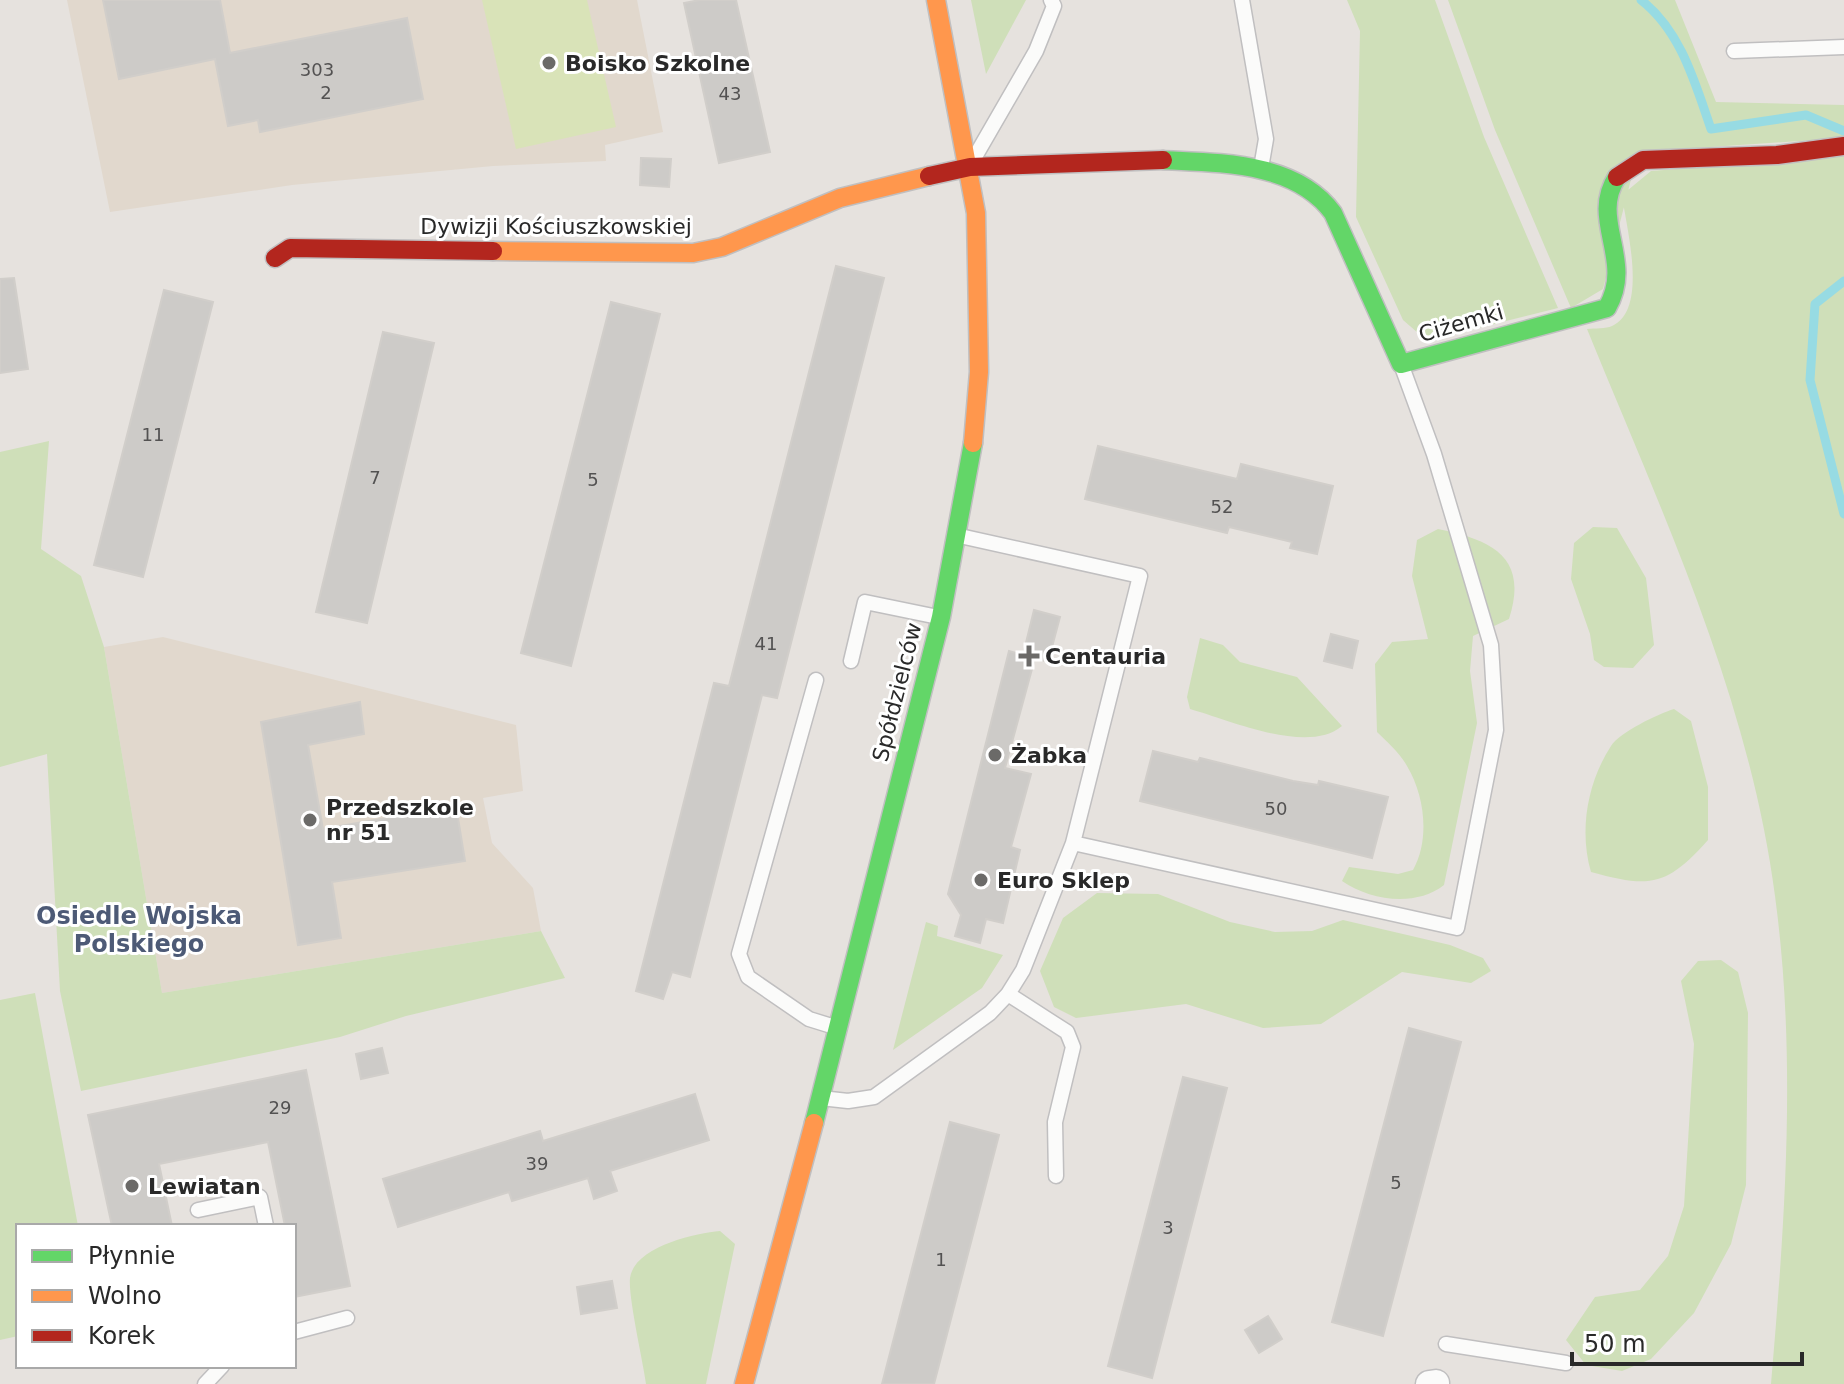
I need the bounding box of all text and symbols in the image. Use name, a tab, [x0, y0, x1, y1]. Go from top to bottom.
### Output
place label: Boisko Szkolne	[565, 51, 750, 76]
marker: Boisko Szkolne	[540, 54, 558, 72]
house number: 303	[300, 59, 334, 80]
house number: 2	[320, 82, 332, 103]
house number: 43	[719, 83, 741, 104]
street label: Dywizji Kościuszkowskiej	[420, 214, 692, 239]
street label: Ciżemki	[1416, 299, 1506, 347]
house number: 11	[142, 424, 164, 445]
house number: 7	[369, 467, 381, 488]
house number: 5	[587, 469, 599, 490]
house number: 52	[1211, 496, 1233, 517]
street label: Spółdzielców	[868, 620, 926, 764]
house number: 41	[755, 633, 777, 654]
place label: Centauria	[1045, 644, 1166, 669]
marker: Centauria	[1020, 647, 1038, 665]
place label: Żabka	[1011, 743, 1087, 768]
marker: Żabka	[986, 746, 1004, 764]
place label: Przedszkole nr 51	[326, 795, 474, 845]
house number: 50	[1265, 798, 1287, 819]
marker: Przedszkole nr 51	[301, 811, 319, 829]
place label: Euro Sklep	[997, 868, 1130, 893]
marker: Euro Sklep	[972, 871, 990, 889]
district label: Osiedle Wojska Polskiego	[36, 902, 242, 958]
house number: 29	[269, 1097, 291, 1118]
house number: 39	[526, 1153, 548, 1174]
house number: 5	[1390, 1172, 1402, 1193]
place label: Lewiatan	[148, 1174, 261, 1199]
marker: Lewiatan	[123, 1177, 141, 1195]
house number: 3	[1162, 1217, 1174, 1238]
legend	[16, 1224, 296, 1368]
text: Płynnie	[88, 1242, 175, 1270]
house number: 1	[935, 1249, 947, 1270]
text: Wolno	[88, 1282, 162, 1310]
scale bar	[1572, 1316, 1802, 1366]
text: Korek	[88, 1322, 155, 1350]
text: 50 m	[1584, 1330, 1646, 1358]

